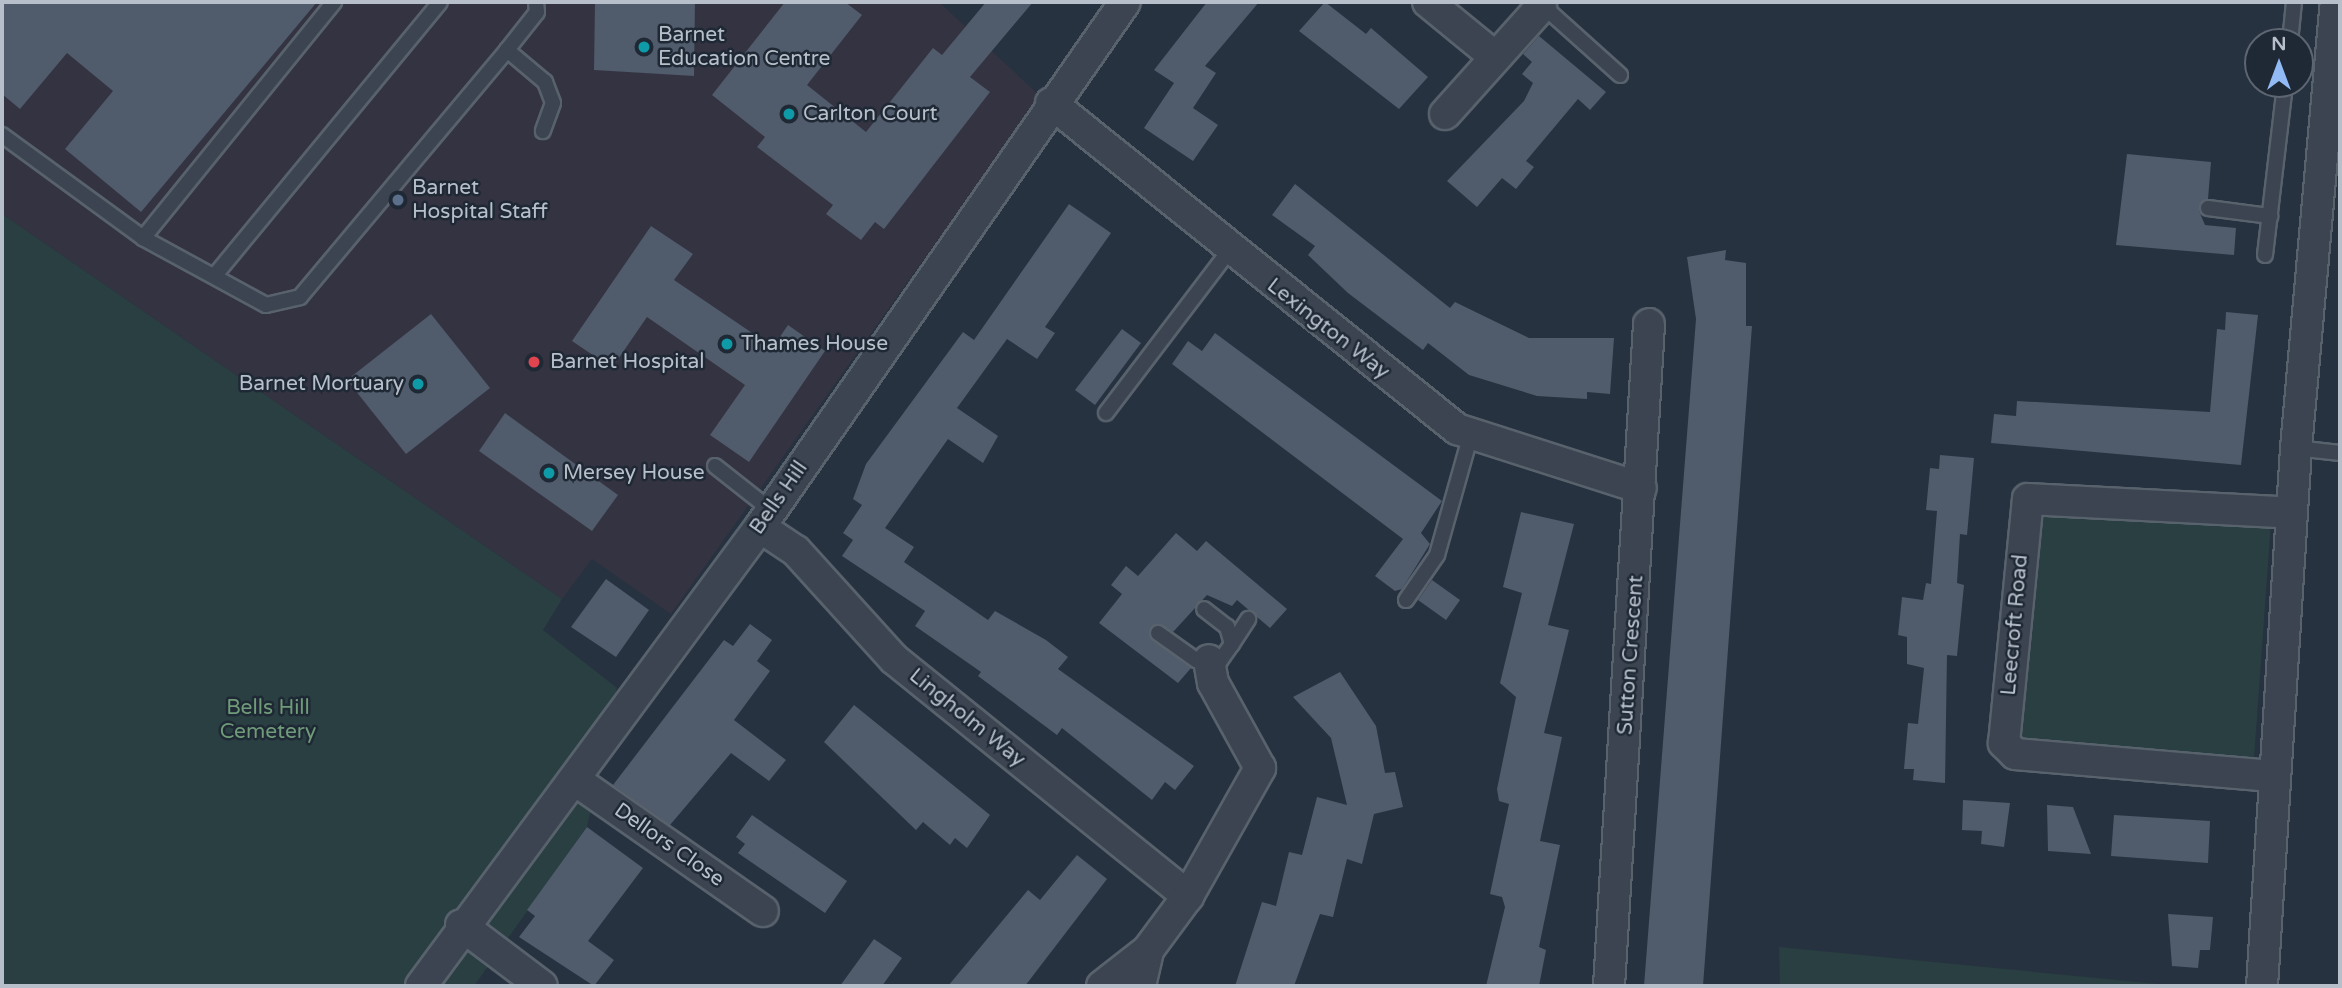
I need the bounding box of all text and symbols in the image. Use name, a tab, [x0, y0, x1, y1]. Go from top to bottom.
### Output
place label: Barnet Education Centre	[658, 22, 830, 72]
north arrow	[2244, 28, 2314, 98]
text: N	[2271, 33, 2287, 55]
marker: Barnet Education Centre	[636, 39, 652, 55]
place label: Carlton Court	[803, 101, 937, 127]
marker: Carlton Court	[781, 106, 797, 122]
place label: Barnet Hospital Staff	[412, 175, 548, 225]
marker: Barnet Hospital Staff	[390, 192, 406, 208]
street label: Lexington Way	[1262, 273, 1394, 385]
place label: Thames House	[741, 331, 888, 357]
marker: Thames House	[719, 336, 735, 352]
place label: Barnet Hospital	[550, 349, 704, 375]
marker: Barnet Hospital	[524, 352, 544, 372]
place label: Barnet Mortuary	[239, 371, 404, 397]
marker: Barnet Mortuary	[410, 376, 426, 392]
street label: Bells Hill	[745, 457, 813, 539]
place label: Mersey House	[563, 460, 705, 486]
marker: Mersey House	[541, 465, 557, 481]
street label: Leecroft Road	[1996, 553, 2034, 697]
street label: Sutton Crescent	[1613, 574, 1649, 736]
street label: Lingholm Way	[904, 663, 1030, 773]
park label: Bells Hill Cemetery	[220, 695, 316, 745]
street label: Dellors Close	[609, 798, 729, 892]

